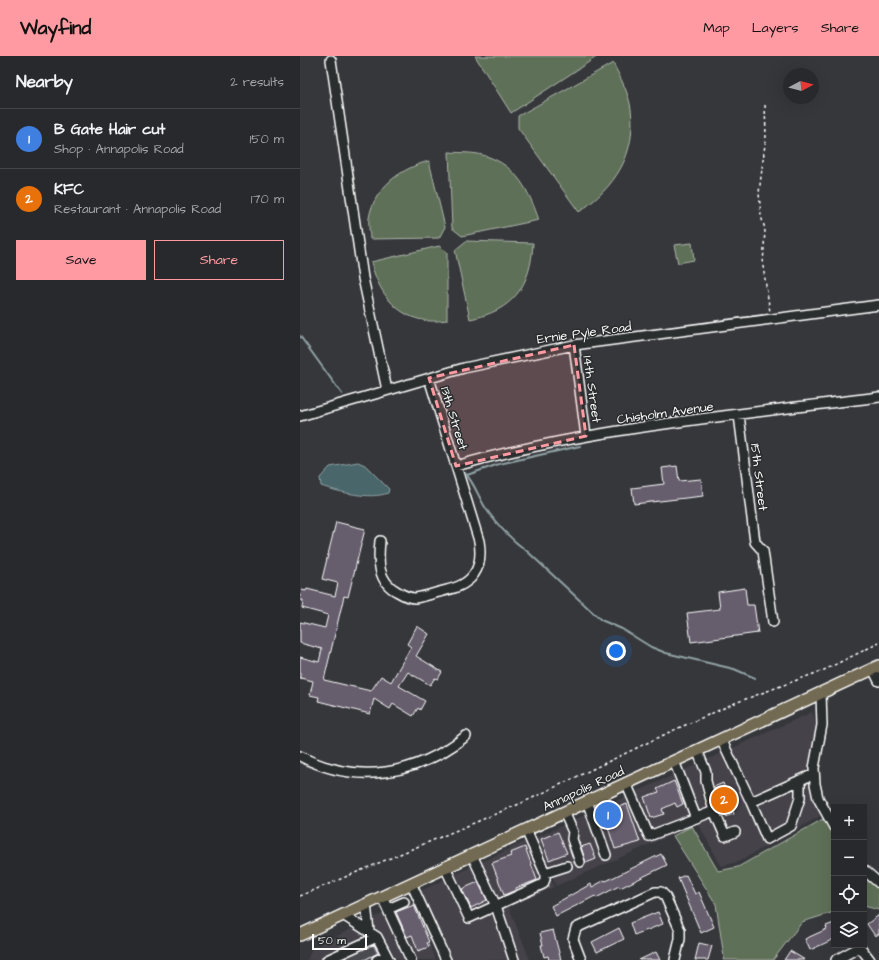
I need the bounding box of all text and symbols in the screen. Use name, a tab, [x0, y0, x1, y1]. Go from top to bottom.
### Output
text: Wayfind	[20, 15, 91, 42]
text: Map	[703, 18, 730, 38]
text: Layers	[752, 18, 799, 38]
text: Share	[821, 18, 859, 38]
north arrow	[783, 68, 819, 104]
text: Nearby	[16, 70, 73, 94]
text: 2 results	[230, 73, 284, 91]
text: B Gate Hair cut	[54, 119, 165, 140]
text: 1	[28, 130, 30, 148]
text: 150 m	[250, 130, 284, 148]
text: Shop · Annapolis Road	[54, 140, 184, 158]
text: KFC	[54, 179, 84, 200]
text: 2	[25, 190, 33, 208]
text: 170 m	[251, 190, 284, 208]
text: Restaurant · Annapolis Road	[54, 200, 221, 218]
button: Save	[16, 240, 146, 280]
button: Share	[154, 240, 284, 280]
street label: Ernie Pyle Road	[536, 317, 633, 350]
street label: 14th Street	[578, 354, 606, 425]
street label: 13th Street	[436, 384, 472, 453]
street label: Chisholm Avenue	[616, 397, 715, 429]
street label: 15th Street	[746, 442, 772, 513]
your location	[606, 641, 626, 661]
street label: Annapolis Road	[540, 762, 627, 816]
pin: 2	[711, 785, 737, 815]
pin: 1	[595, 800, 621, 830]
map controls	[831, 804, 867, 948]
button: +	[831, 804, 867, 840]
button: −	[831, 840, 867, 876]
button: locate	[831, 876, 867, 912]
button: layers	[831, 912, 867, 948]
scale bar	[312, 932, 367, 951]
text: 50 m	[318, 933, 346, 948]

